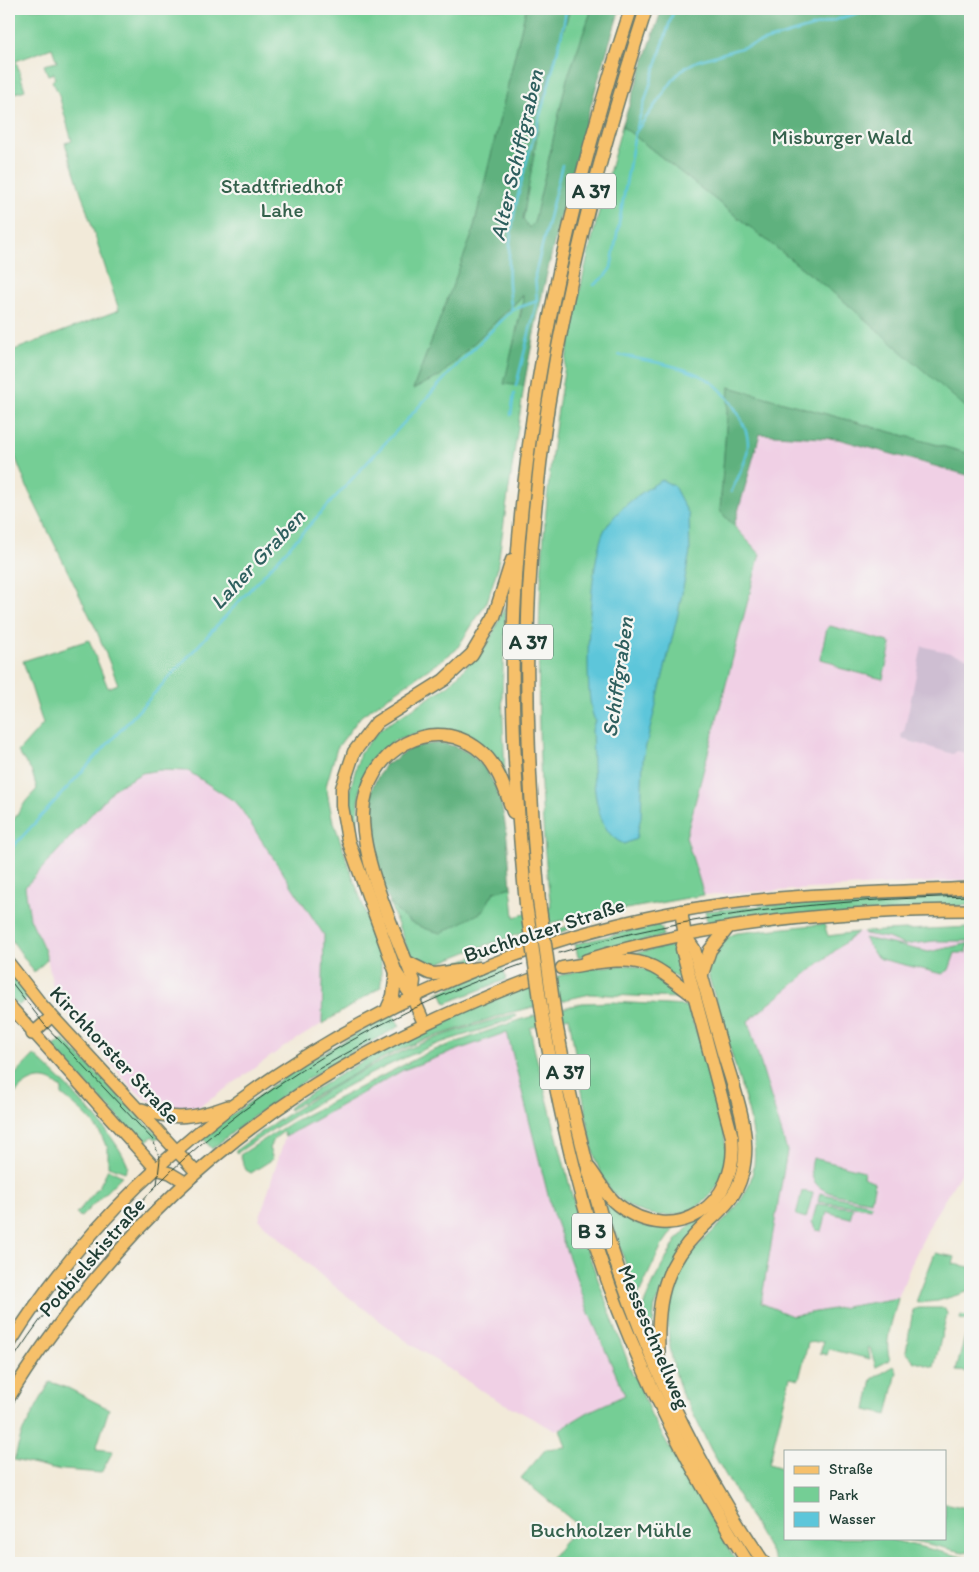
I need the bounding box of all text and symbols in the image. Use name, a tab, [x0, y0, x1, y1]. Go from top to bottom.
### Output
water label: Alter Schiffgraben	[484, 67, 549, 243]
park label: Misburger Wald	[771, 124, 913, 149]
park label: Stadtfriedhof Lahe	[221, 173, 343, 222]
road number: A 37	[566, 174, 616, 208]
water label: Laher Graben	[204, 503, 311, 615]
water label: Schiffgraben	[596, 615, 639, 739]
road number: A 37	[503, 624, 553, 660]
street label: Buchholzer Straße	[460, 892, 627, 967]
street label: Kirchhorster Straße	[45, 980, 186, 1129]
road number: A 37	[540, 1054, 590, 1090]
street label: Podbielskistraße	[33, 1192, 150, 1322]
road number: B 3	[572, 1214, 612, 1248]
street label: Messeschnellweg	[613, 1261, 696, 1413]
legend	[784, 1450, 946, 1540]
text: Straße	[829, 1460, 873, 1478]
text: Park	[829, 1486, 859, 1504]
text: Wasser	[829, 1510, 876, 1528]
park label: Buchholzer Mühle	[530, 1517, 692, 1542]

